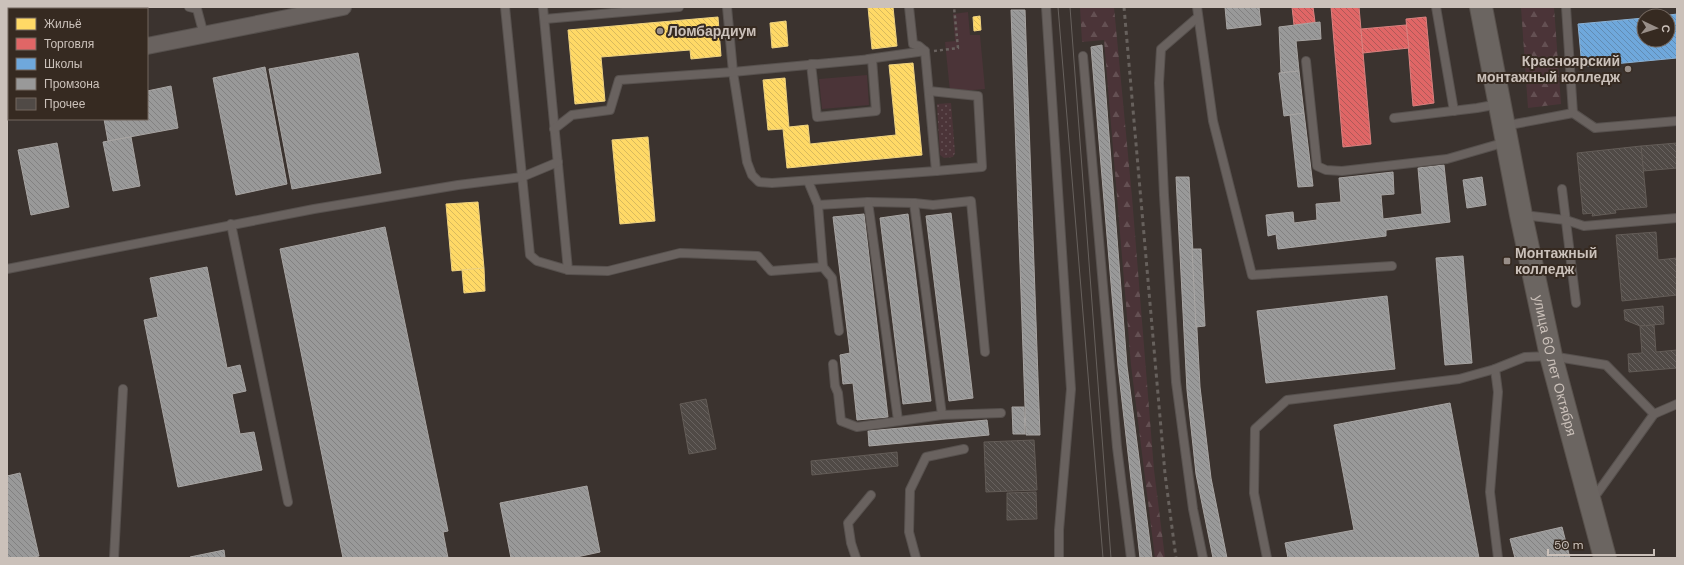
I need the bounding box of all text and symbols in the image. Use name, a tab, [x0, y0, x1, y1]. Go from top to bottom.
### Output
legend	[8, 8, 148, 120]
north arrow	[1636, 8, 1676, 48]
text: Жильё	[44, 16, 82, 32]
place label: Ломбардиум	[668, 22, 756, 40]
text: С	[1659, 24, 1673, 33]
marker: Ломбардиум	[655, 26, 665, 36]
text: Торговля	[44, 36, 94, 52]
place label: Красноярский монтажный колледж	[1477, 52, 1621, 86]
text: Школы	[44, 56, 82, 72]
marker: Красноярский монтажный колледж	[1623, 64, 1633, 74]
text: Промзона	[44, 76, 100, 92]
text: Прочее	[44, 96, 86, 112]
place label: Монтажный колледж	[1515, 244, 1597, 278]
marker: Монтажный колледж	[1502, 256, 1512, 266]
street label: улица 60 лет Октября	[1529, 293, 1581, 438]
scale bar	[1548, 531, 1654, 557]
text: 50 m	[1554, 537, 1583, 553]

